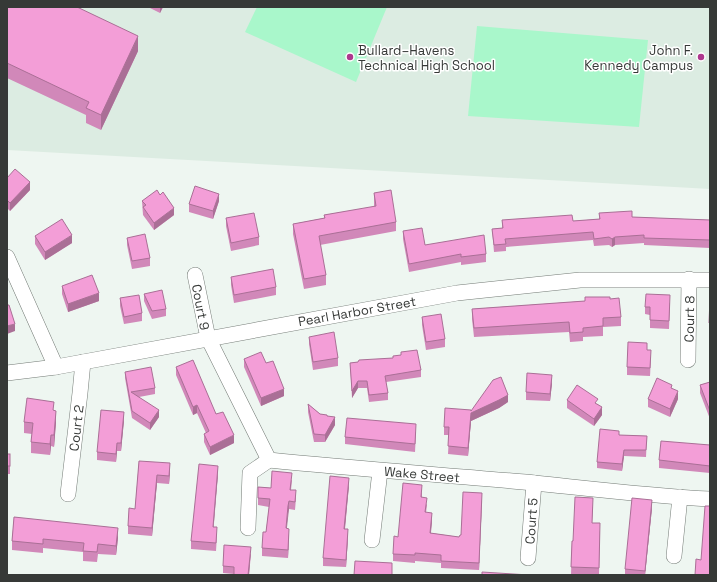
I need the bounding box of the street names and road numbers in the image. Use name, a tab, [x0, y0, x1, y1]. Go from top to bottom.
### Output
street label: Court 9	[188, 283, 213, 332]
street label: Pearl Harbor Street	[297, 293, 417, 330]
street label: Court 8	[681, 296, 698, 342]
street label: Court 2	[65, 404, 88, 452]
street label: Wake Street	[383, 463, 461, 486]
street label: Court 5	[521, 497, 542, 545]

